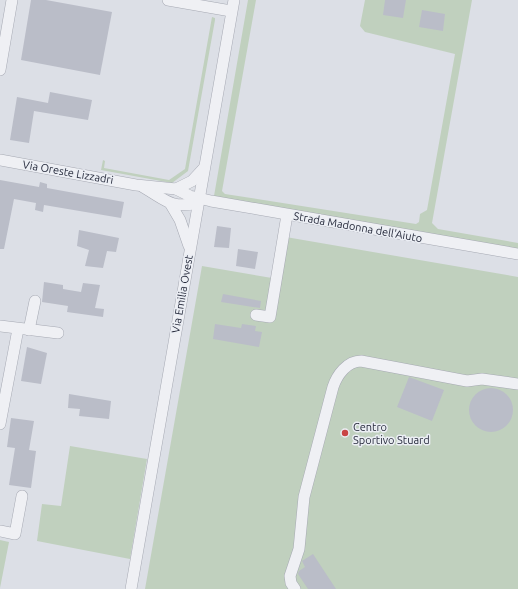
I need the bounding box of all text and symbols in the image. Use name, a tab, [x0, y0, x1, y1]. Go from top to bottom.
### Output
street label: Via Oreste Lizzadri	[22, 158, 114, 186]
street label: Strada Madonna dell'Aiuto	[293, 210, 423, 244]
street label: Via Emilia Ovest	[169, 253, 195, 334]
place label: Centro Sportivo Stuard	[353, 421, 430, 446]
marker: Centro Sportivo Stuard	[340, 428, 350, 438]

